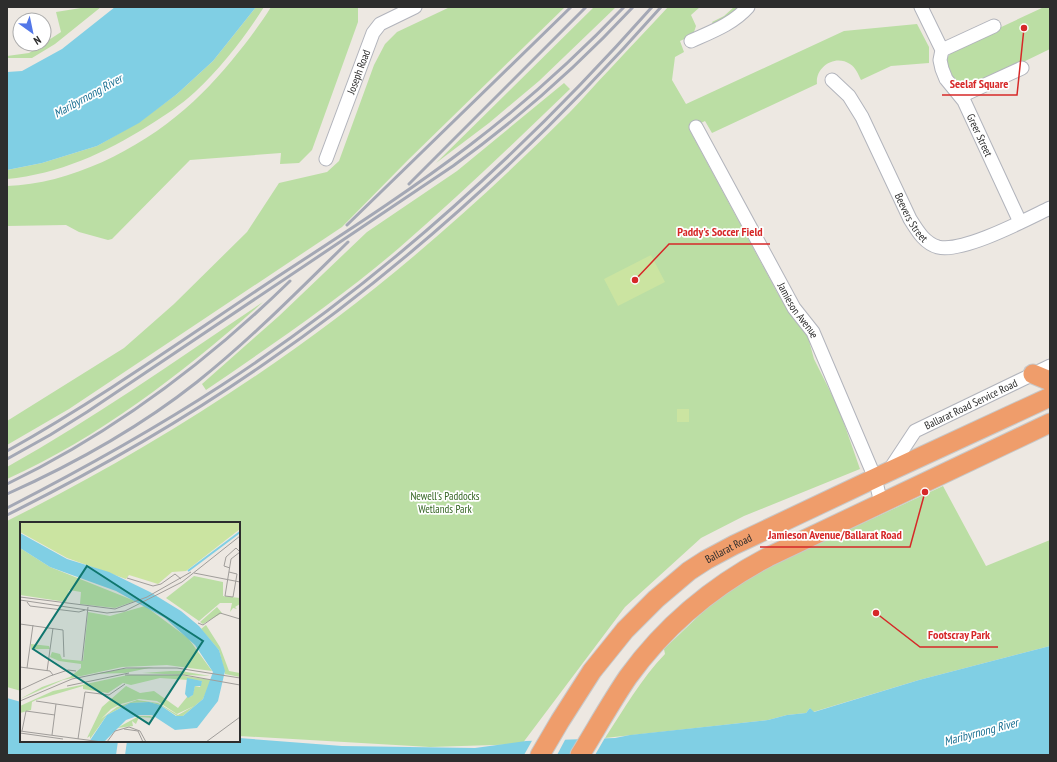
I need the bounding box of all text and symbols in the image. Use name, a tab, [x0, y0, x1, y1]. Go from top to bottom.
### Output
north arrow	[12, 12, 52, 52]
text: N	[31, 33, 44, 48]
street label: Joseph Road	[343, 47, 373, 97]
water label: Maribyrnong River	[51, 70, 126, 121]
callout: Seelaf Square	[942, 71, 1017, 95]
text: Seelaf Square	[950, 76, 1008, 91]
street label: Greer Street	[964, 111, 996, 159]
street label: Beevers Street	[892, 191, 931, 245]
callout: Paddy's Soccer Field	[669, 220, 770, 244]
text: Paddy's Soccer Field	[677, 224, 763, 239]
street label: Jamieson Avenue	[774, 279, 822, 340]
street label: Ballarat Road Service Road	[922, 376, 1020, 432]
park label: Newell's Paddocks Wetlands Park	[410, 489, 480, 516]
inset map	[20, 522, 240, 742]
callout: Jamieson Avenue/Ballarat Road	[760, 523, 910, 547]
text: Jamieson Avenue/Ballarat Road	[767, 527, 902, 542]
street label: Ballarat Road	[703, 531, 754, 566]
callout: Footscray Park	[920, 623, 998, 647]
text: Footscray Park	[928, 627, 990, 642]
water label: Maribyrnong River	[942, 714, 1021, 749]

